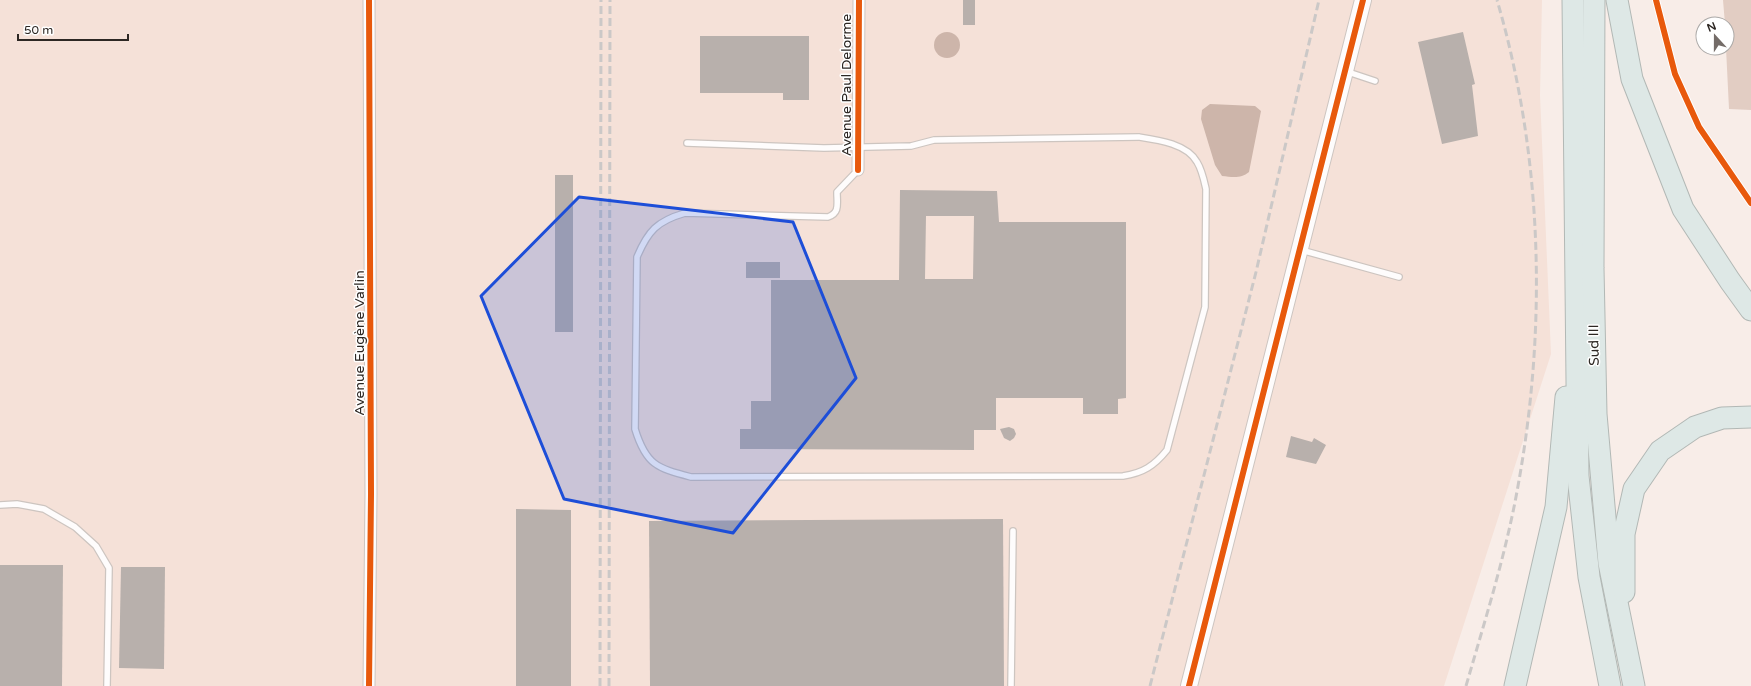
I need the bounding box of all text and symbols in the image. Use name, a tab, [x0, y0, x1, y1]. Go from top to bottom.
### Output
street label: Avenue Paul Delorme	[838, 14, 855, 156]
scale bar	[18, 16, 128, 42]
north arrow	[1695, 16, 1735, 56]
text: N	[1705, 19, 1718, 35]
text: 50 m	[24, 23, 53, 37]
street label: Avenue Eugène Varlin	[351, 270, 368, 416]
street label: Sud III	[1585, 324, 1603, 366]

